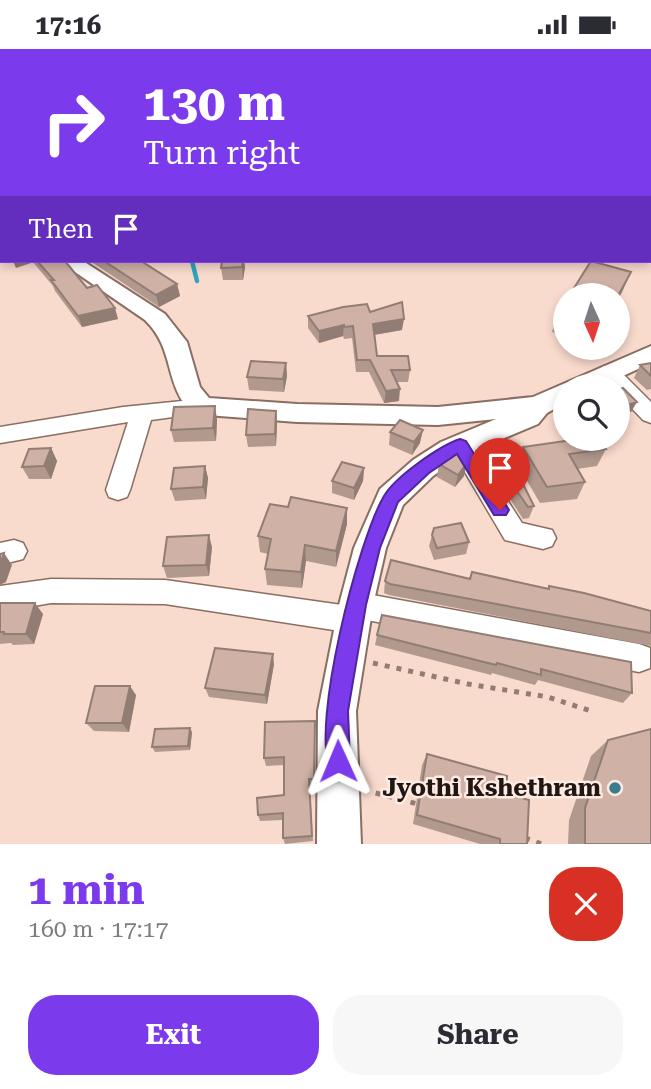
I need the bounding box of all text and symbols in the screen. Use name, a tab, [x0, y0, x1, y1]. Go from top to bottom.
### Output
text: 17:16	[35, 10, 101, 40]
text: 130 m	[143, 75, 285, 132]
icon: right	[28, 77, 119, 168]
text: Turn right	[143, 134, 300, 172]
icon: arrive	[107, 210, 145, 248]
text: Then	[28, 214, 93, 244]
north arrow	[553, 283, 630, 361]
map controls	[553, 283, 630, 451]
button: search	[553, 374, 630, 451]
pin	[470, 438, 530, 510]
icon: arrive	[481, 449, 519, 487]
position arrow	[301, 724, 375, 798]
place label: Jyothi Kshethram	[382, 774, 601, 802]
marker: Jyothi Kshethram	[607, 780, 623, 796]
text: 1 min	[28, 865, 145, 914]
button: close	[549, 867, 623, 941]
text: 160 m · 17:17	[28, 916, 168, 943]
button: Exit	[28, 995, 319, 1075]
button: Share	[333, 995, 623, 1075]

